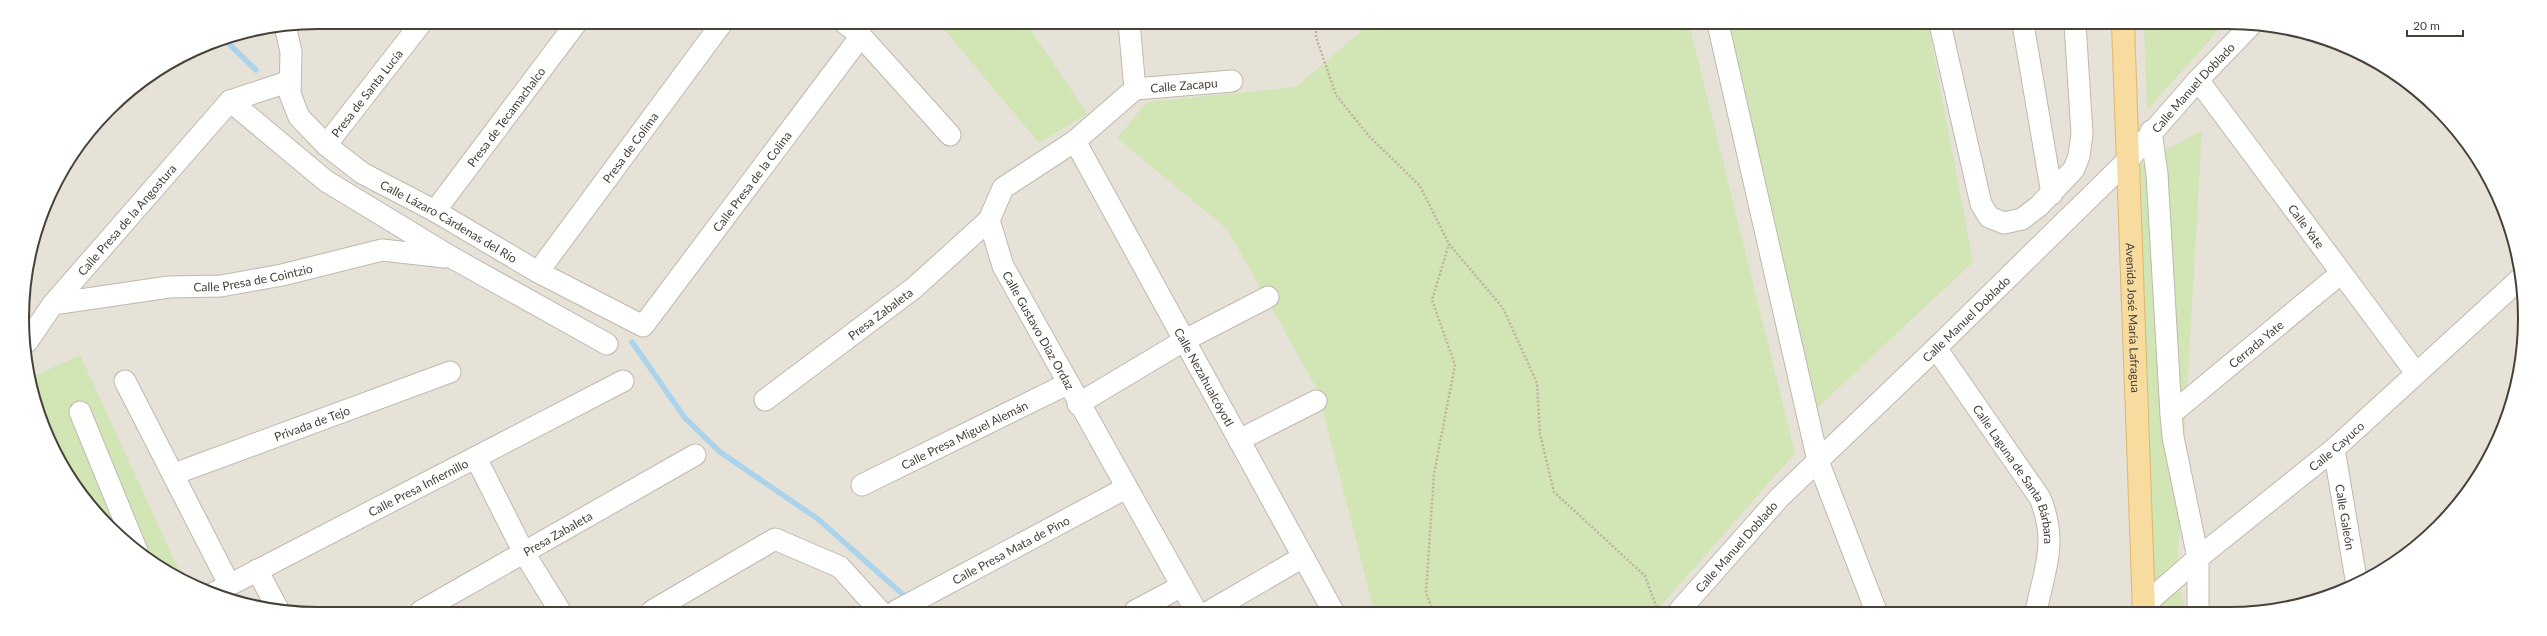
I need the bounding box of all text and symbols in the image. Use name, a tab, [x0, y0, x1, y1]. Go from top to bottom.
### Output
scale bar	[2407, 12, 2463, 38]
text: 20 m	[2413, 18, 2440, 33]
street label: Calle Manuel Doblado	[2148, 39, 2238, 136]
street label: Presa de Santa Lucía	[328, 46, 406, 140]
street label: Presa de Tecamachalco	[464, 64, 548, 169]
street label: Calle Zacapu	[1150, 75, 1218, 95]
street label: Presa de Colima	[599, 109, 661, 186]
street label: Calle Presa de la Colina	[709, 128, 794, 235]
street label: Calle Presa de la Angostura	[74, 161, 179, 278]
street label: Calle Lázaro Cárdenas del Río	[378, 176, 520, 266]
street label: Calle Yate	[2285, 201, 2328, 251]
street label: Avenida José María Lafragua	[2123, 243, 2144, 393]
street label: Calle Presa de Cointzio	[193, 260, 314, 294]
street label: Calle Gustavo Díaz Ordaz	[1000, 268, 1078, 393]
street label: Calle Manuel Doblado	[1919, 272, 2013, 365]
street label: Presa Zabaleta	[845, 284, 915, 343]
street label: Cerrada Yate	[2225, 317, 2286, 371]
street label: Calle Nezahualcóyotl	[1171, 325, 1238, 429]
street label: Calle Presa Miguel Alemán	[898, 397, 1030, 472]
street label: Calle Laguna de Santa Bárbara	[1970, 401, 2057, 544]
street label: Privada de Tejo	[272, 402, 352, 444]
street label: Calle Cayuco	[2306, 418, 2367, 474]
street label: Calle Presa Infiernillo	[365, 455, 471, 519]
street label: Calle Galeón	[2333, 483, 2358, 551]
street label: Calle Manuel Doblado	[1692, 498, 1780, 595]
street label: Presa Zabaleta	[520, 508, 595, 559]
street label: Calle Presa Mata de Pino	[949, 512, 1072, 587]

